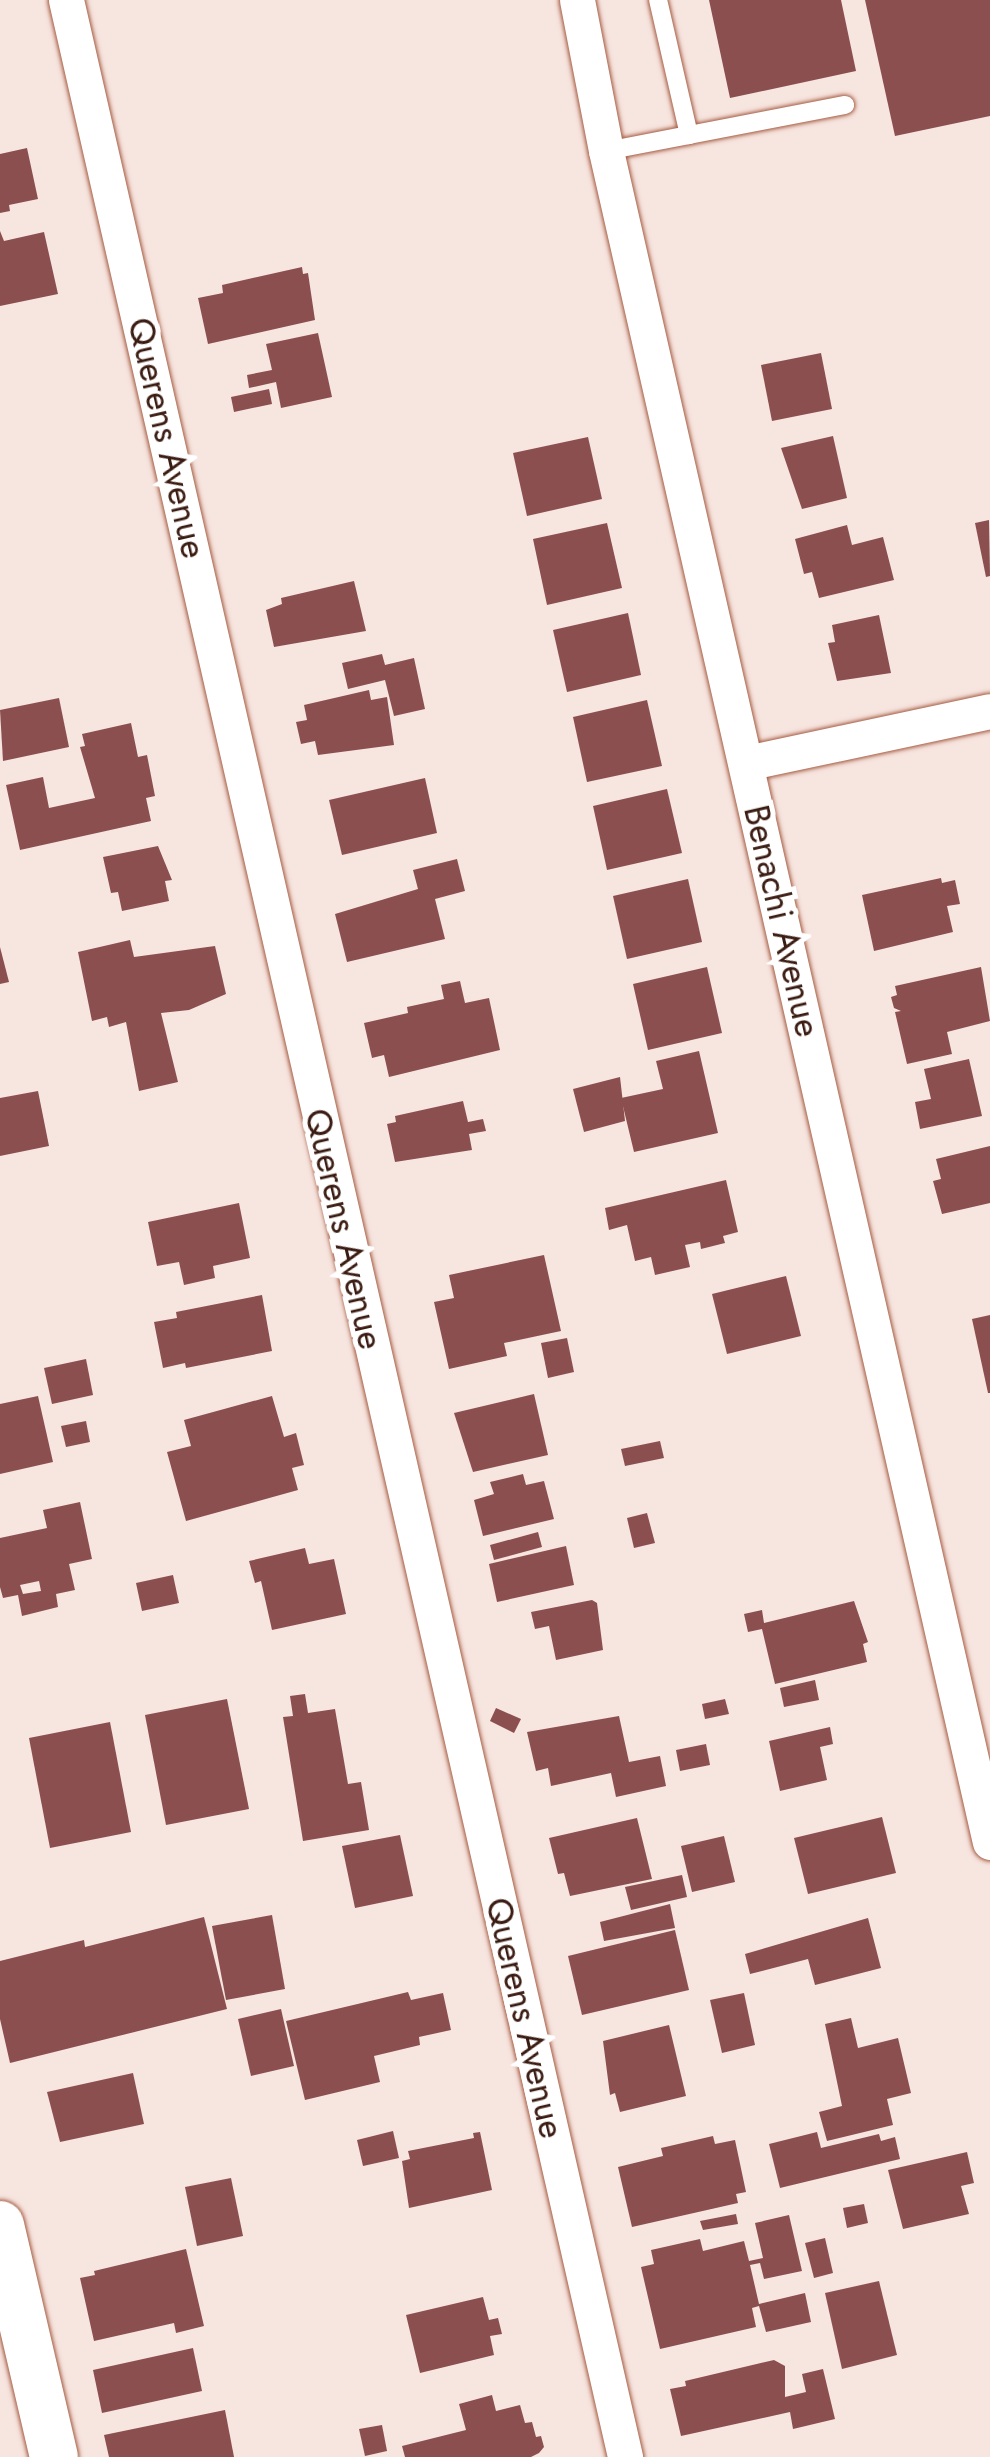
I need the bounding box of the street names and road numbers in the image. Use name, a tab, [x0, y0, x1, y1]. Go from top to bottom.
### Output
street label: Querens Avenue	[119, 314, 215, 562]
street label: Benachi Avenue	[735, 801, 829, 1041]
street label: Querens Avenue	[296, 1105, 392, 1353]
street label: Querens Avenue	[477, 1894, 573, 2142]

